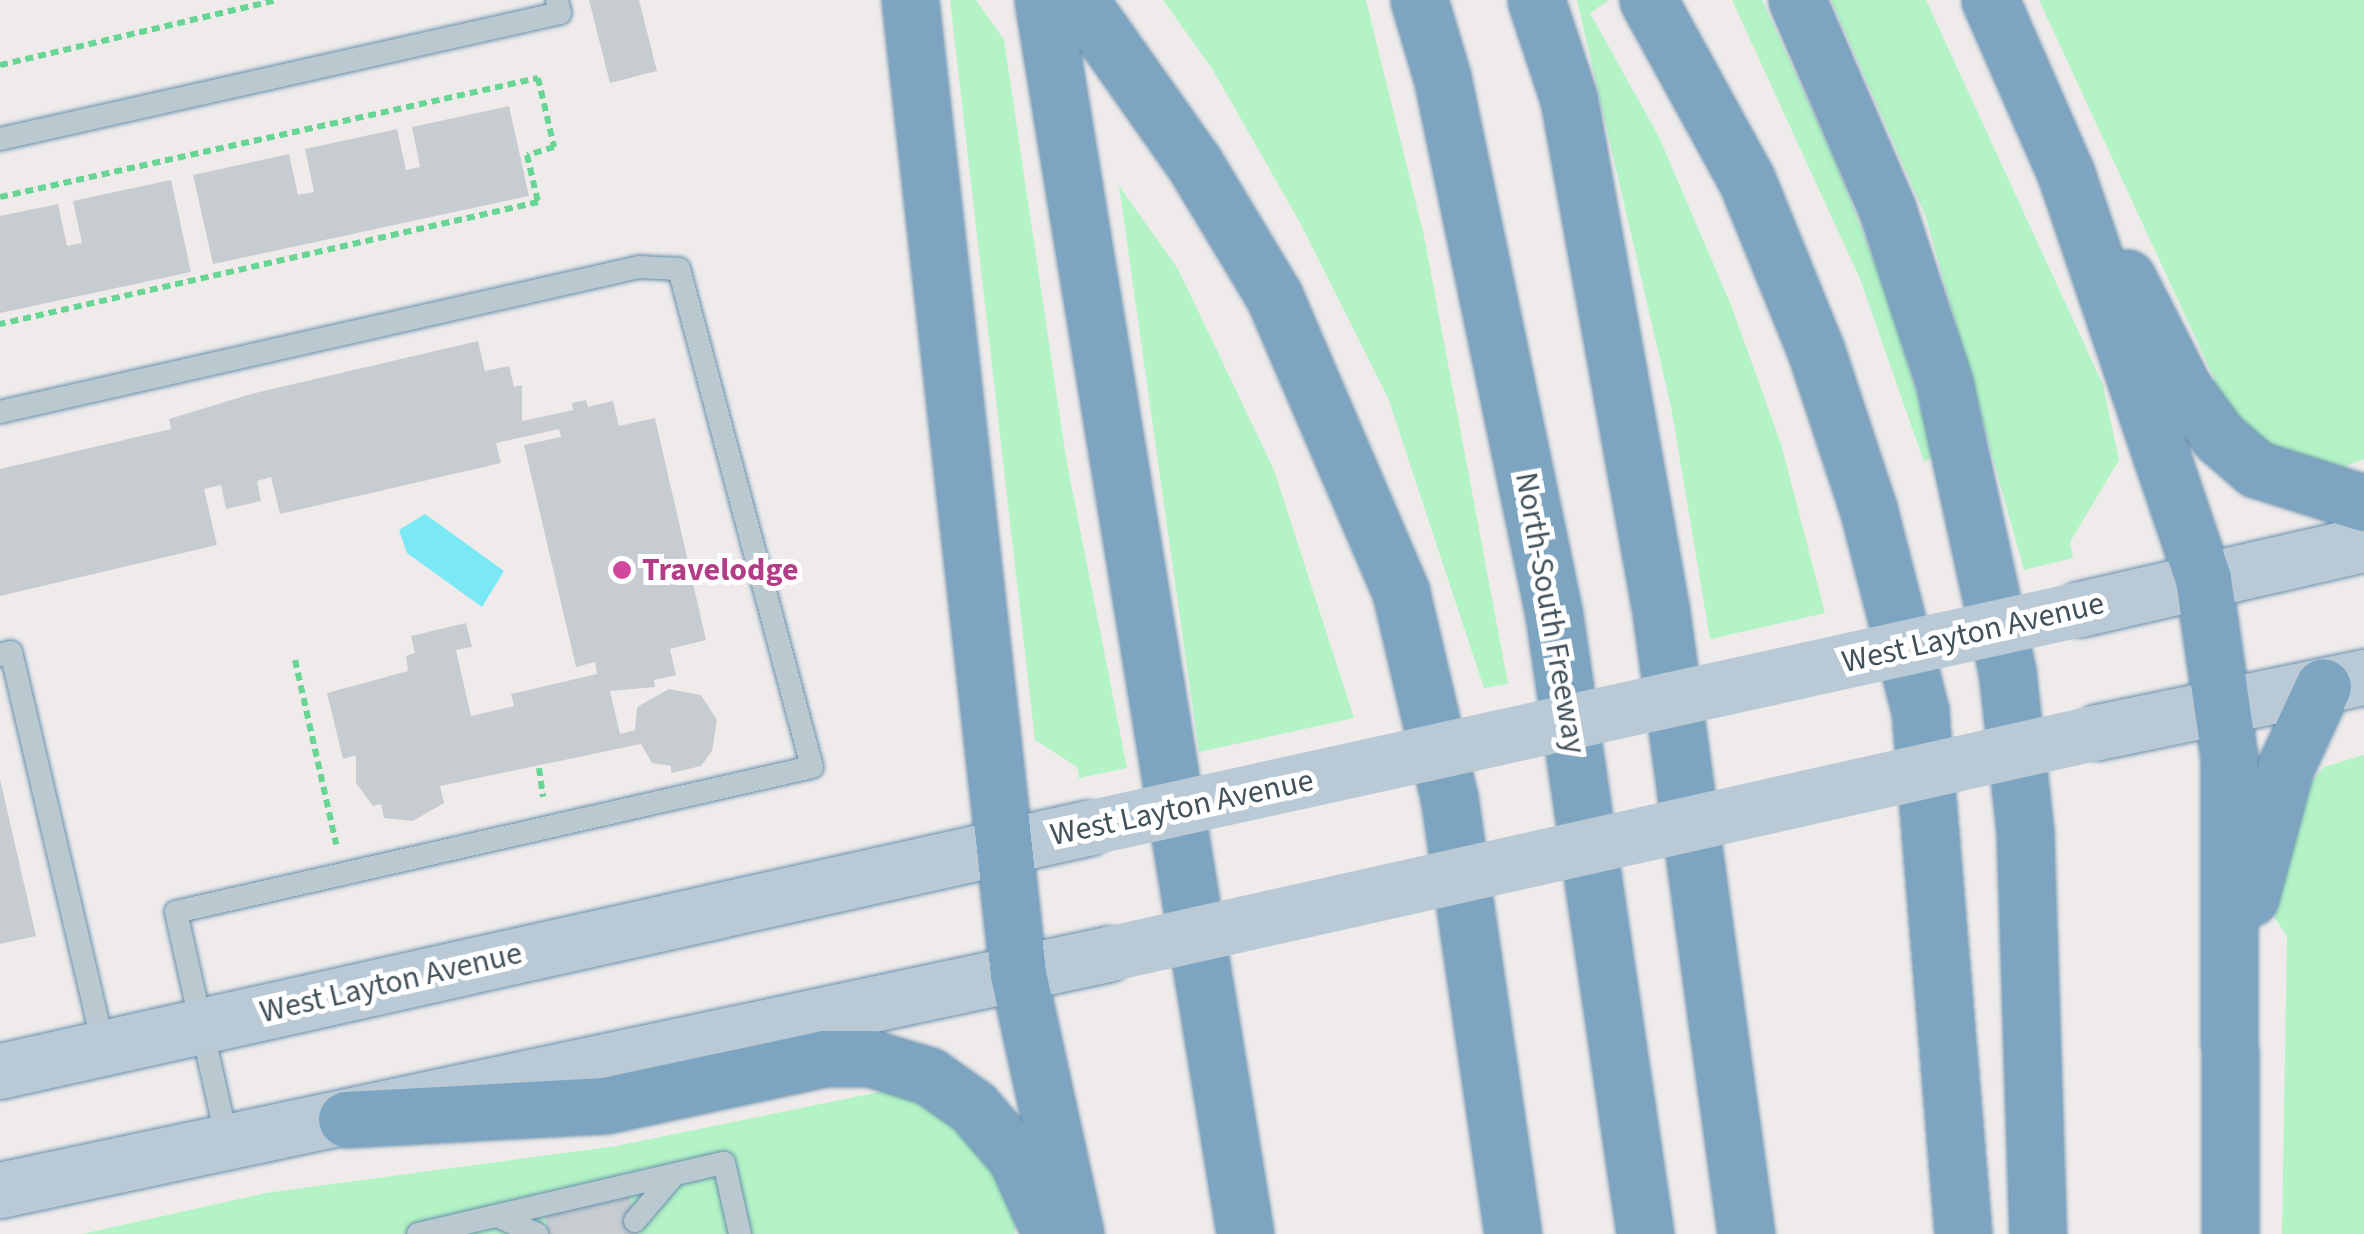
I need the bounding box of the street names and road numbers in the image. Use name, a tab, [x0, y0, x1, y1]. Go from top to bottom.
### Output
street label: North-South Freeway	[1506, 469, 1594, 757]
street label: West Layton Avenue	[1838, 584, 2108, 682]
street label: West Layton Avenue	[1047, 761, 1317, 855]
street label: West Layton Avenue	[256, 934, 526, 1032]

